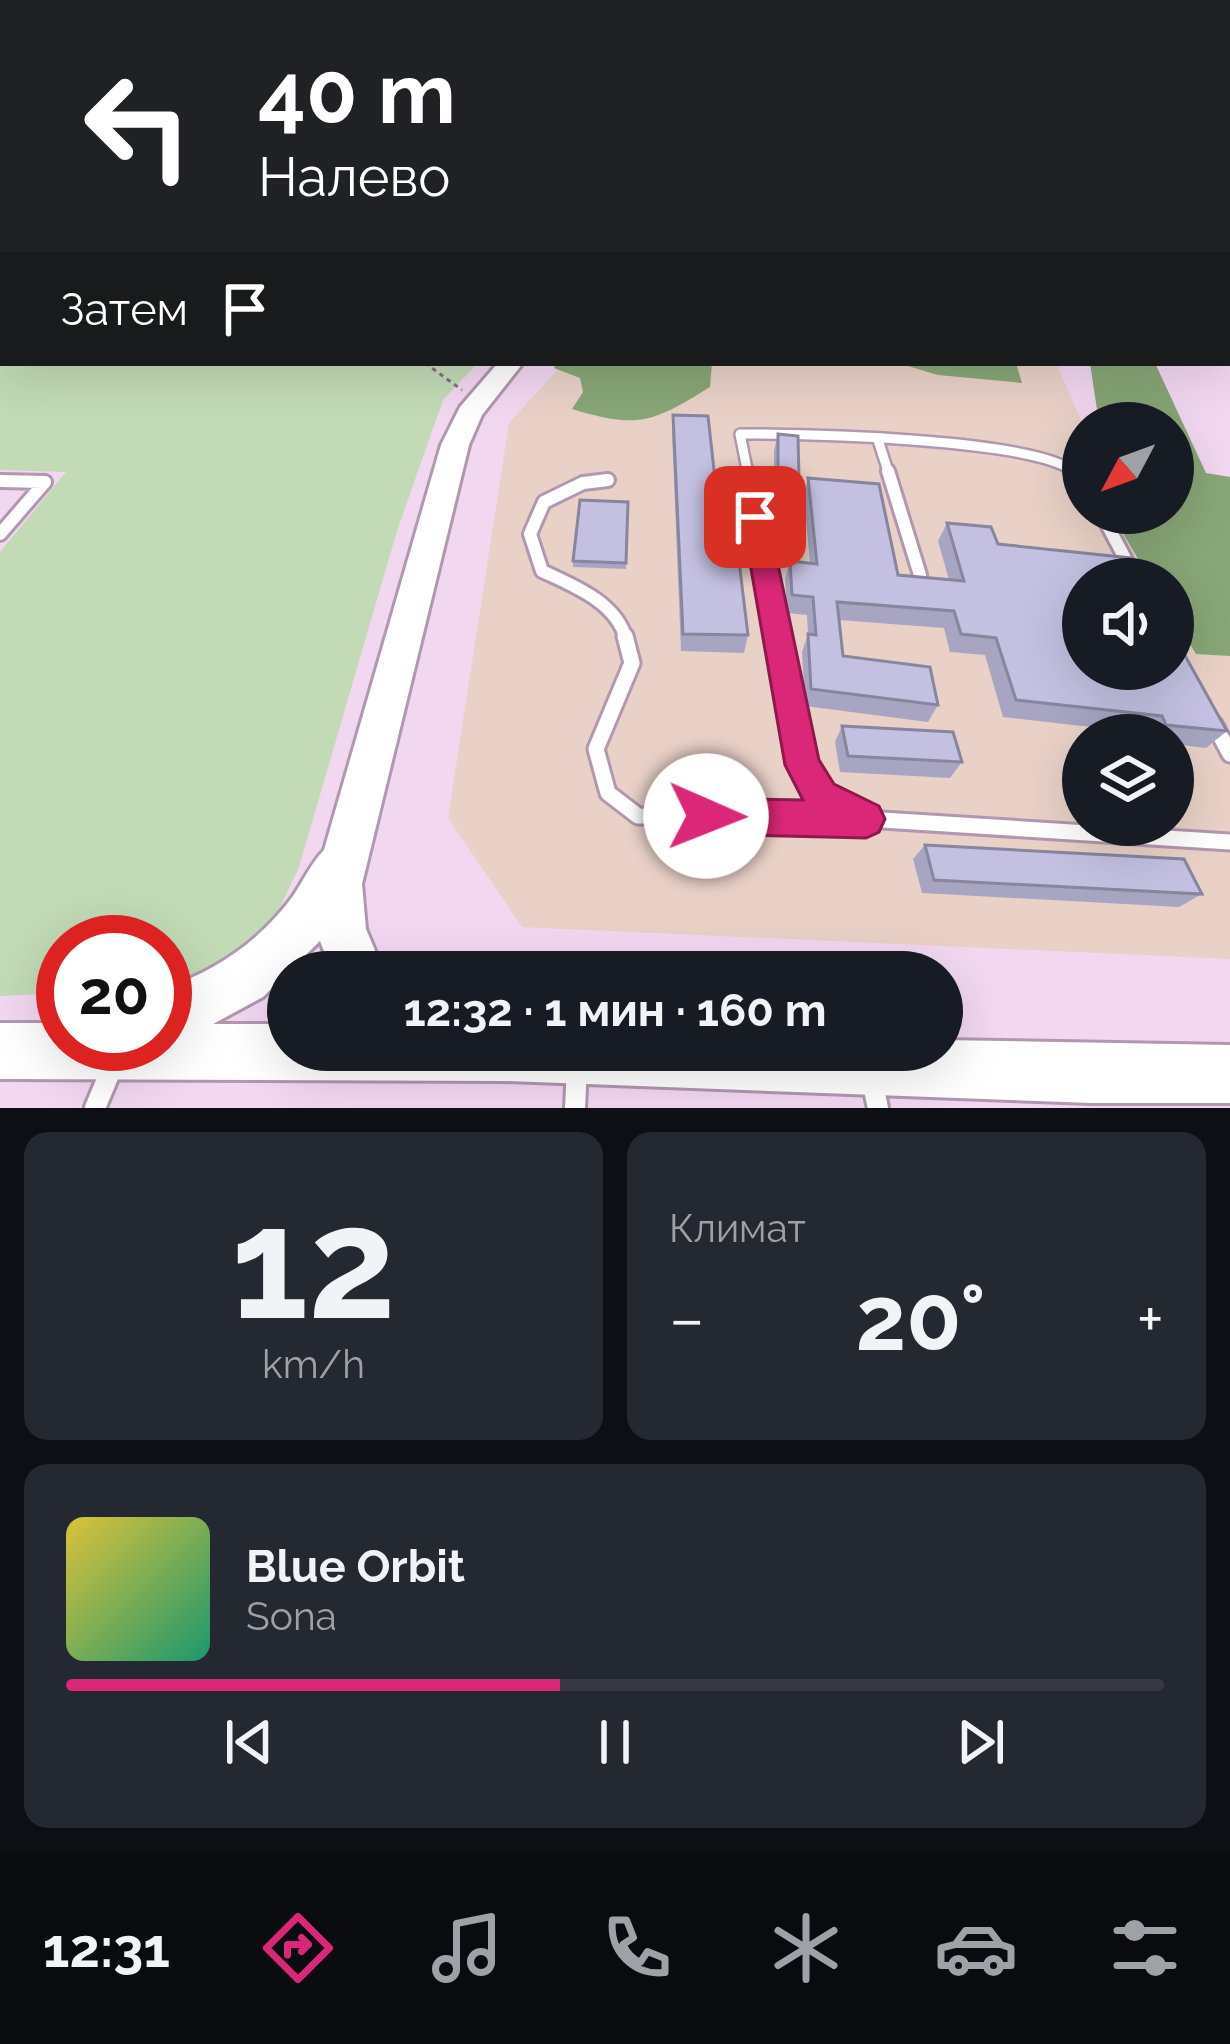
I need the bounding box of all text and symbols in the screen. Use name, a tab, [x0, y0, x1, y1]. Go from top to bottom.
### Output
text: 40 m	[258, 44, 456, 143]
icon: left	[60, 48, 216, 204]
text: Налево	[258, 145, 450, 209]
icon: arrive	[212, 276, 278, 342]
text: Затем	[60, 283, 188, 336]
north arrow	[1062, 402, 1194, 534]
map controls	[1062, 402, 1194, 846]
pin	[704, 466, 806, 568]
icon: arrive	[722, 484, 788, 550]
button: sound	[1062, 558, 1194, 690]
button: layers	[1062, 714, 1194, 846]
position arrow	[643, 753, 769, 879]
speed limit sign: 20	[36, 915, 192, 1071]
text: 12:32 · 1 мин · 160 m	[403, 984, 827, 1037]
text: 12	[231, 1171, 396, 1355]
text: Климат	[669, 1205, 806, 1251]
text: 20°	[855, 1265, 986, 1371]
text: −	[669, 1280, 705, 1357]
text: +	[1137, 1280, 1164, 1357]
text: km/h	[262, 1341, 365, 1387]
text: Blue Orbit	[246, 1540, 465, 1593]
text: Sona	[246, 1593, 337, 1639]
icon: previous	[216, 1709, 282, 1775]
icon: pause	[582, 1709, 648, 1775]
icon: next	[948, 1709, 1014, 1775]
icon: directions	[256, 1906, 340, 1990]
icon: music	[425, 1906, 509, 1990]
icon: phone	[595, 1906, 679, 1990]
icon: climate	[764, 1906, 848, 1990]
icon: car	[934, 1906, 1018, 1990]
icon: filters	[1103, 1906, 1187, 1990]
text: 12:31	[43, 1916, 170, 1980]

